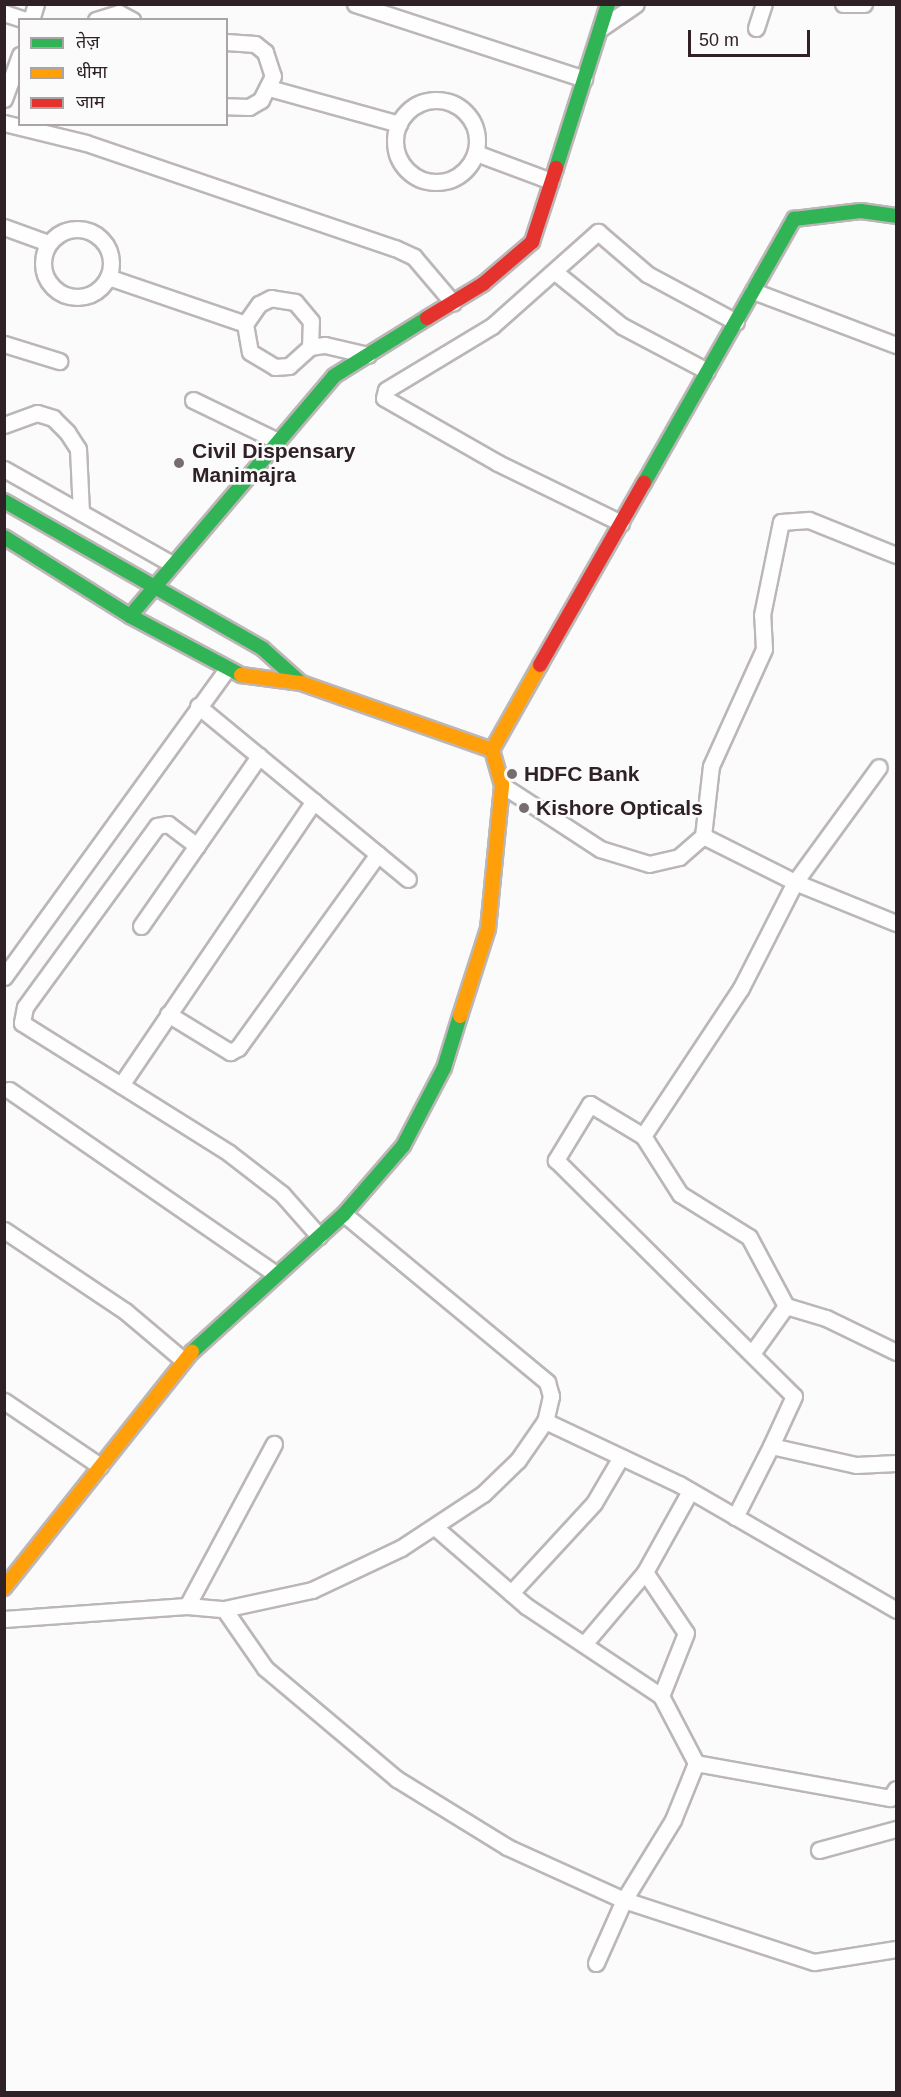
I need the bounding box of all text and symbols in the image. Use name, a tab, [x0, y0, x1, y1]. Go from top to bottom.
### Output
legend	[18, 18, 228, 126]
scale bar	[691, 18, 812, 56]
text: 50 m	[699, 30, 739, 50]
text: तेज़	[76, 32, 100, 52]
text: धीमा	[76, 62, 107, 82]
text: जाम	[76, 92, 105, 112]
place label: Civil Dispensary Manimajra	[192, 438, 355, 488]
marker: Civil Dispensary Manimajra	[170, 454, 188, 472]
place label: HDFC Bank	[524, 761, 640, 787]
marker: HDFC Bank	[505, 767, 519, 781]
place label: Kishore Opticals	[536, 795, 703, 821]
marker: Kishore Opticals	[517, 801, 531, 815]

